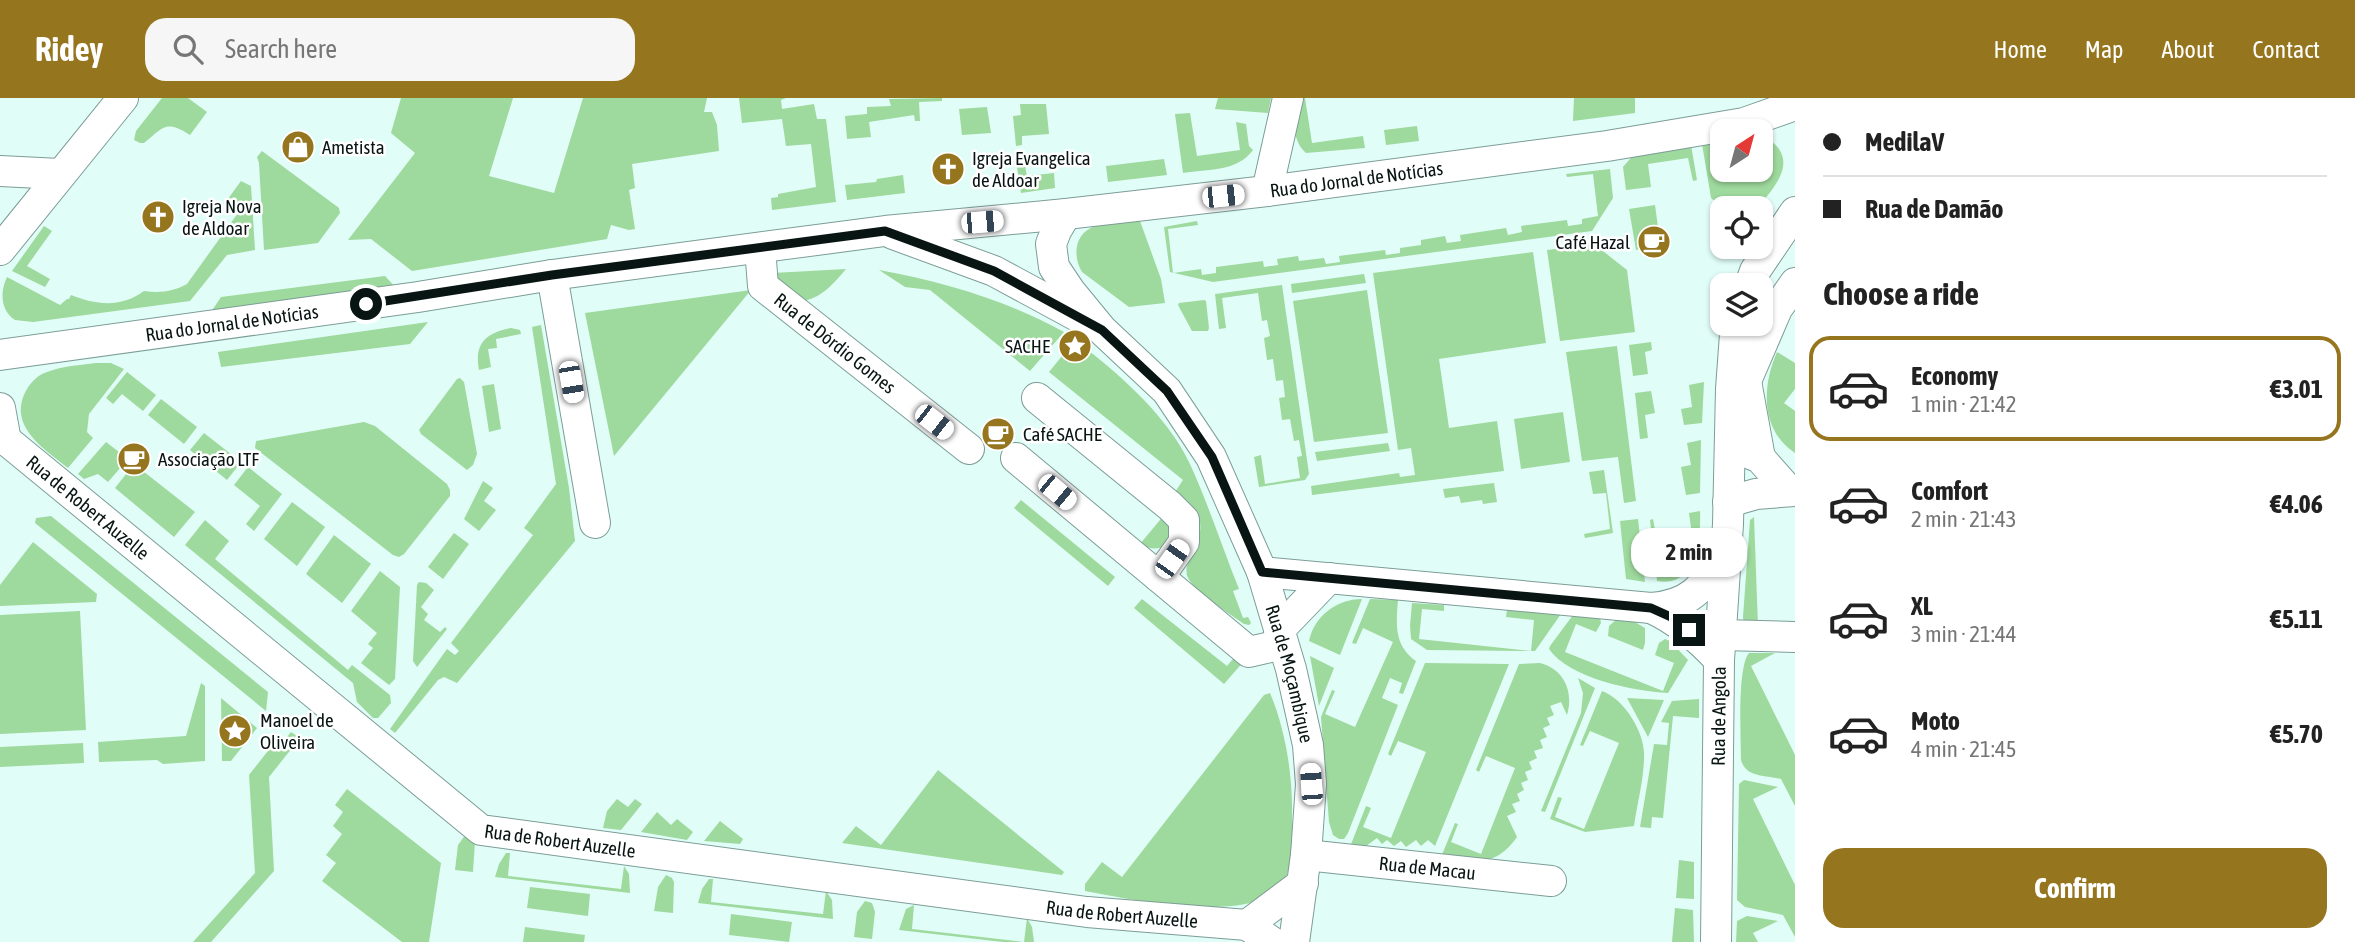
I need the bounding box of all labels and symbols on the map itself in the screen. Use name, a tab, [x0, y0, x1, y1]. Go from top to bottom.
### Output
north arrow	[1710, 119, 1773, 182]
shop icon: Ametista	[279, 128, 317, 166]
place label: Ametista	[322, 136, 384, 158]
place label: Igreja Evangelica de Aldoar	[972, 147, 1091, 191]
church icon: Igreja Evangelica de Aldoar	[929, 150, 967, 188]
street label: Rua do Jornal de Notícias	[1269, 157, 1445, 202]
car	[1202, 183, 1245, 209]
place label: Igreja Nova de Aldoar	[182, 195, 261, 239]
church icon: Igreja Nova de Aldoar	[139, 198, 177, 236]
car	[961, 210, 1004, 234]
cafe icon: Café Hazal	[1635, 223, 1673, 261]
place label: Café Hazal	[1556, 231, 1630, 253]
route start	[350, 288, 382, 320]
street label: Rua de Dórdio Gomes	[770, 288, 900, 398]
street label: Rua do Jornal de Notícias	[144, 300, 320, 346]
place icon: SACHE	[1056, 327, 1094, 365]
place label: SACHE	[1005, 335, 1050, 357]
car	[558, 359, 585, 405]
car	[911, 401, 958, 443]
cafe icon: Café SACHE	[979, 415, 1017, 453]
place label: Café SACHE	[1023, 423, 1102, 445]
cafe icon: Associação LTF	[115, 440, 153, 478]
place label: Associação LTF	[158, 448, 259, 470]
street label: Rua de Robert Auzelle	[22, 450, 154, 564]
car	[1035, 470, 1080, 514]
callout: 2 min	[1631, 528, 1747, 578]
car	[1152, 536, 1193, 582]
street label: Rua de Moçambique	[1261, 602, 1318, 745]
route end	[1673, 614, 1705, 646]
street label: Rua de Angola	[1707, 666, 1730, 766]
place label: Manoel de Oliveira	[260, 709, 334, 753]
place icon: Manoel de Oliveira	[216, 712, 254, 750]
car	[1300, 762, 1323, 806]
street label: Rua de Robert Auzelle	[483, 820, 637, 862]
street label: Rua de Macau	[1378, 852, 1477, 884]
street label: Rua de Robert Auzelle	[1045, 896, 1199, 932]

